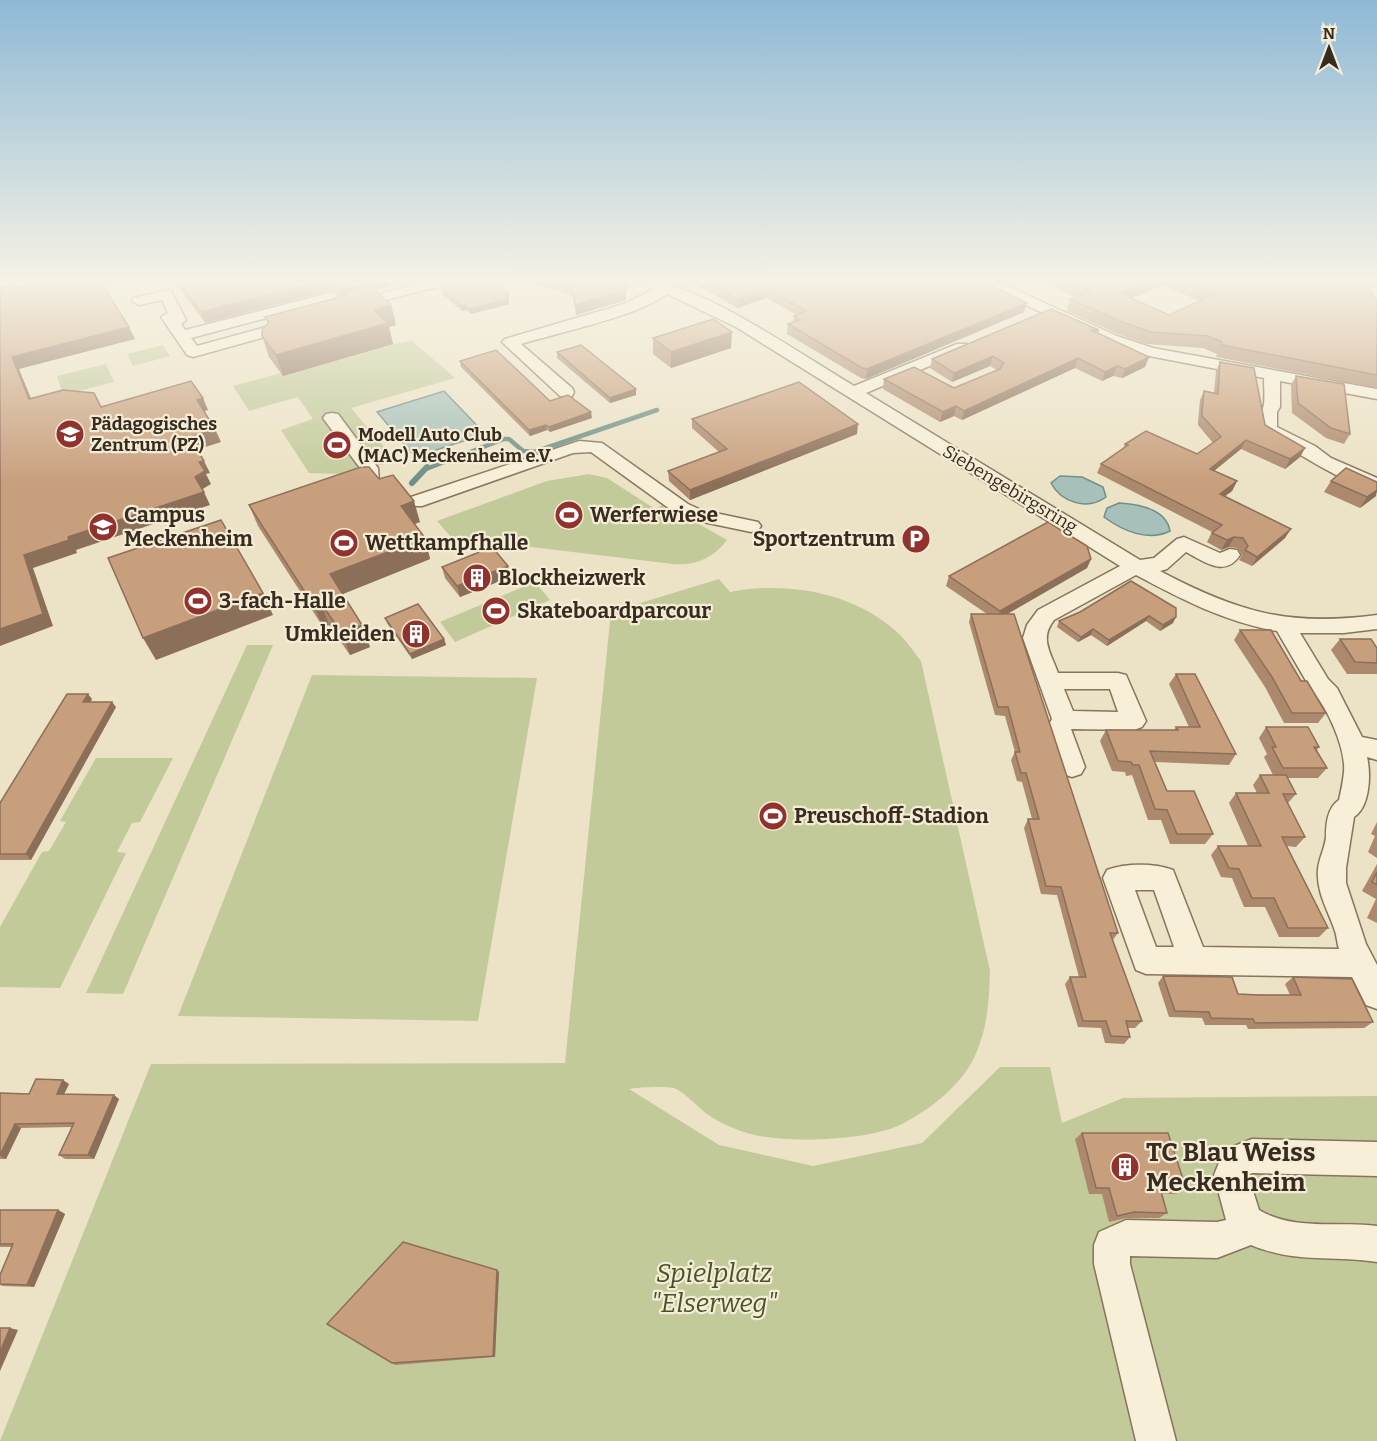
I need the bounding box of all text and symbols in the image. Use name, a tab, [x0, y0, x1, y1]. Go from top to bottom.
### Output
north arrow	[1299, 18, 1359, 78]
text: N	[1323, 24, 1335, 43]
place label: Pädagogisches Zentrum (PZ)	[91, 413, 217, 456]
school or university icon: Pädagogisches Zentrum (PZ)	[54, 418, 86, 450]
place label: Modell Auto Club (MAC) Meckenheim e.V.	[358, 424, 553, 467]
sports icon: Modell Auto Club (MAC) Meckenheim e.V.	[321, 429, 353, 461]
street label: Siebengebirgsring	[939, 440, 1081, 538]
sports icon: Werferwiese	[553, 499, 585, 531]
place label: Campus Meckenheim	[124, 502, 253, 552]
place label: Werferwiese	[590, 502, 718, 528]
school or university icon: Campus Meckenheim	[87, 511, 119, 543]
parking icon: Sportzentrum	[900, 523, 932, 555]
place label: Sportzentrum	[753, 526, 895, 552]
sports icon: Wettkampfhalle	[328, 527, 360, 559]
place label: Wettkampfhalle	[365, 530, 528, 556]
building icon: Blockheizwerk	[461, 562, 493, 594]
place label: Blockheizwerk	[498, 565, 646, 591]
sports icon: 3-fach-Halle	[182, 585, 214, 617]
place label: 3-fach-Halle	[219, 588, 346, 614]
sports icon: Skateboardparcour	[480, 595, 512, 627]
place label: Skateboardparcour	[517, 598, 711, 624]
building icon: Umkleiden	[400, 618, 432, 650]
place label: Umkleiden	[285, 621, 395, 647]
sports icon: Preuschoff-Stadion	[757, 800, 789, 832]
place label: Preuschoff-Stadion	[794, 803, 989, 829]
place label: TC Blau Weiss Meckenheim	[1146, 1137, 1316, 1198]
building icon: TC Blau Weiss Meckenheim	[1109, 1151, 1141, 1183]
park label: Spielplatz "Elserweg"	[651, 1258, 777, 1319]

